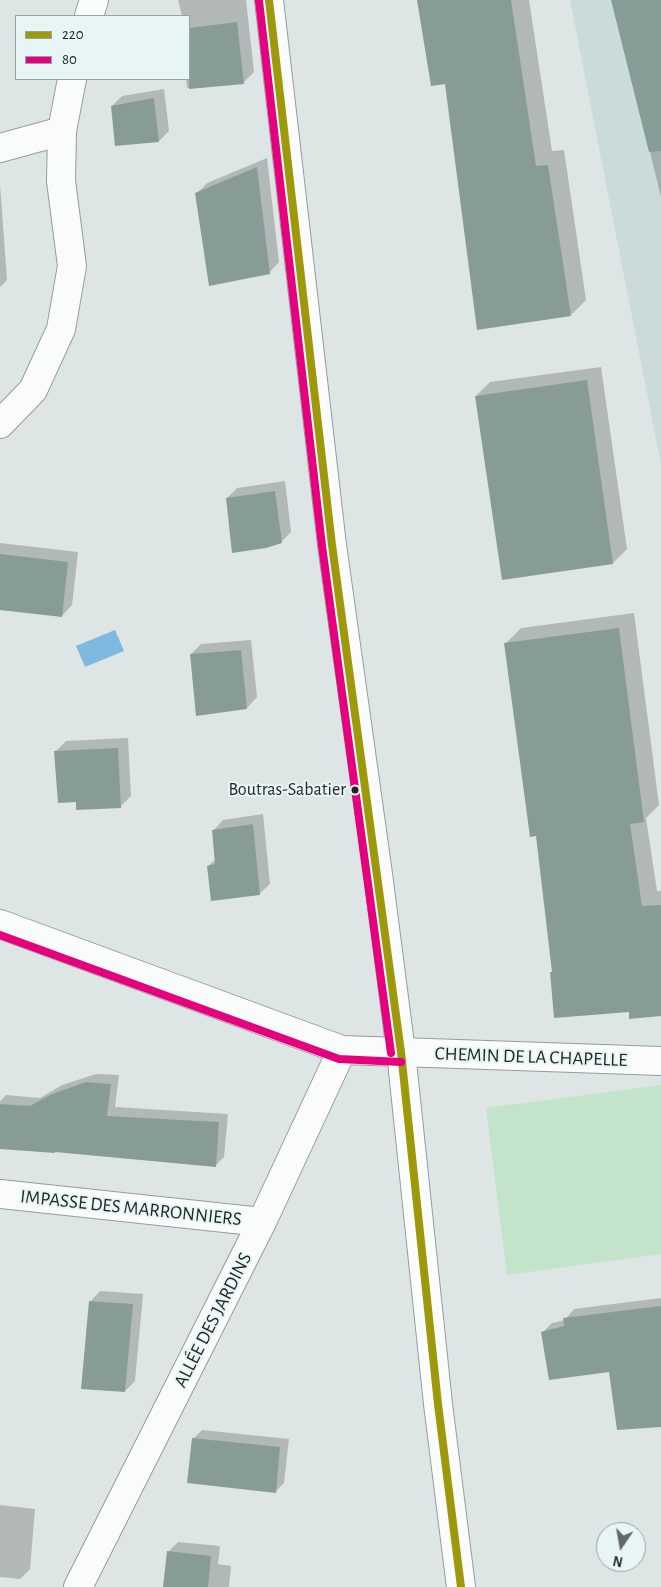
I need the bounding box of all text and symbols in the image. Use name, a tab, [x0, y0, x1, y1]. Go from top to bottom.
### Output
legend	[15, 15, 190, 80]
text: 220	[62, 27, 84, 42]
text: 80	[62, 52, 77, 67]
place label: Boutras-Sabatier	[228, 779, 346, 801]
marker: Boutras-Sabatier	[350, 785, 360, 795]
street label: CHEMIN DE LA CHAPELLE	[434, 1042, 628, 1072]
street label: IMPASSE DES MARRONNIERS	[19, 1185, 243, 1231]
street label: ALLÉE DES JARDINS	[169, 1249, 257, 1391]
north arrow	[596, 1522, 646, 1572]
text: N	[612, 1553, 624, 1569]

